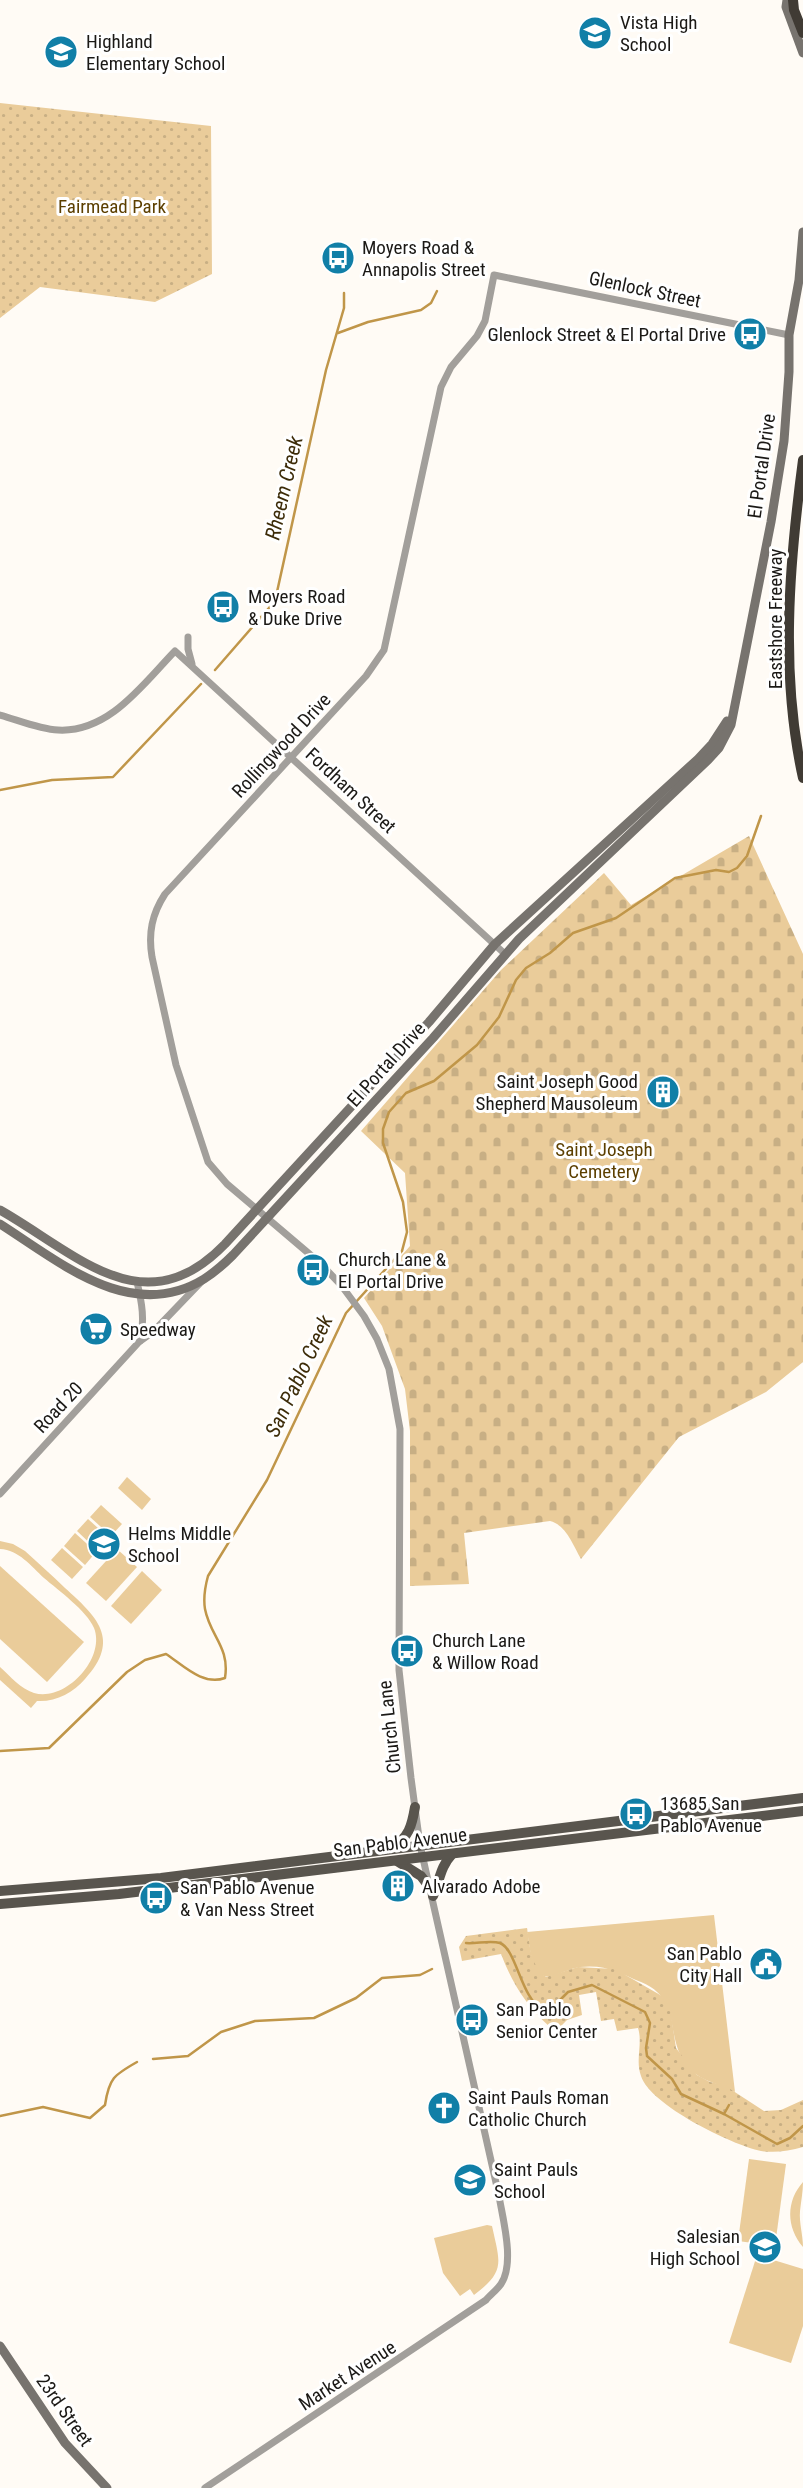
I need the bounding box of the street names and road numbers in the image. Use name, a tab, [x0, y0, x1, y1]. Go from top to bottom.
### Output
street label: Glenlock Street	[587, 266, 703, 313]
street label: El Portal Drive	[743, 412, 780, 520]
street label: Eastshore Freeway	[764, 549, 787, 689]
street label: Rollingwood Drive	[227, 688, 336, 802]
street label: Fordham Street	[301, 743, 401, 838]
street label: El Portal Drive	[342, 1017, 430, 1111]
street label: Road 20	[29, 1377, 88, 1438]
street label: Church Lane	[373, 1679, 406, 1775]
street label: San Pablo Avenue	[332, 1823, 468, 1862]
street label: Market Avenue	[294, 2335, 400, 2415]
street label: 23rd Street	[31, 2370, 98, 2451]

